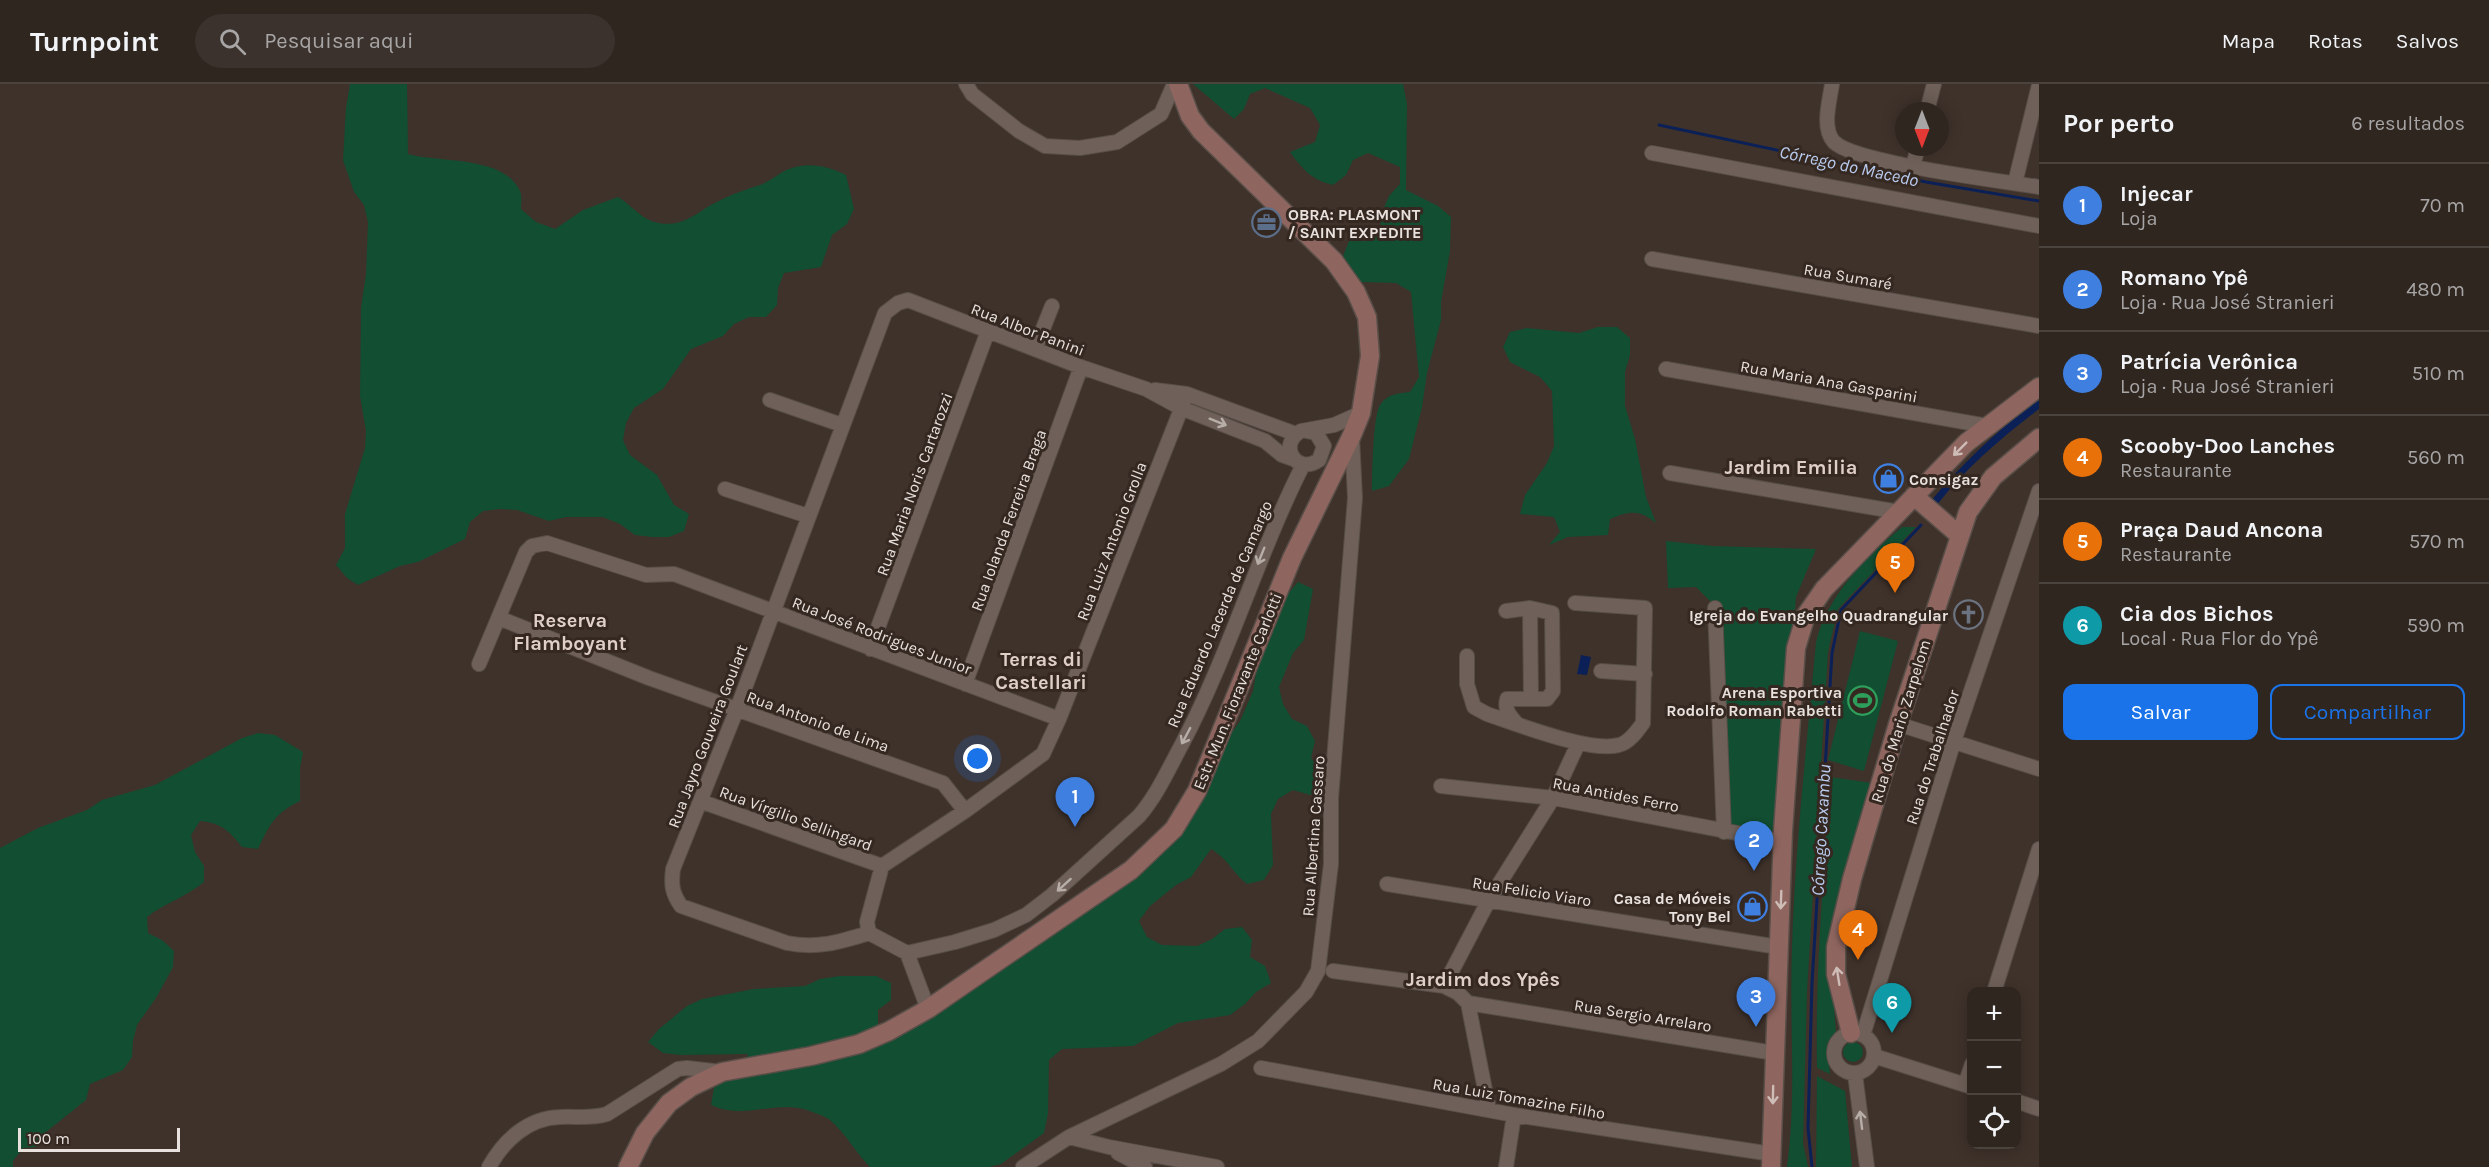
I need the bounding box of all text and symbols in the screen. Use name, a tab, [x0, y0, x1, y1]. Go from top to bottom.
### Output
search box	[195, 14, 615, 68]
text: Turnpoint	[30, 25, 159, 58]
icon: search	[216, 25, 249, 58]
text: Pesquisar aqui	[264, 28, 414, 54]
text: Mapa	[2222, 29, 2275, 53]
text: Rotas	[2308, 29, 2363, 53]
text: Salvos	[2396, 29, 2459, 53]
north arrow	[1895, 102, 1949, 156]
text: Por perto	[2063, 108, 2174, 139]
text: 6 resultados	[2351, 112, 2465, 135]
water label: Córrego do Macedo	[1777, 141, 1921, 192]
text: Injecar	[2120, 181, 2193, 207]
text: 1	[2079, 194, 2086, 217]
text: 70 m	[2420, 194, 2465, 217]
place label: OBRA: PLASMONT / SAINT EXPEDITE	[1288, 205, 1421, 242]
office icon: OBRA: PLASMONT / SAINT EXPEDITE	[1251, 207, 1283, 239]
text: Loja	[2120, 207, 2158, 230]
street label: Rua Sumaré	[1802, 259, 1894, 294]
text: Romano Ypê	[2120, 265, 2248, 291]
text: 2	[2076, 278, 2089, 301]
text: 480 m	[2406, 278, 2465, 301]
text: Loja · Rua José Stranieri	[2120, 291, 2335, 314]
street label: Rua Albor Panini	[968, 299, 1087, 360]
text: Patrícia Verônica	[2120, 349, 2298, 375]
street label: Rua Maria Ana Gasparini	[1739, 357, 1919, 406]
text: 3	[2076, 362, 2089, 385]
text: 510 m	[2412, 362, 2465, 385]
text: Loja · Rua José Stranieri	[2120, 375, 2335, 398]
street label: Rua Maria Noris Cartarozzi	[872, 390, 957, 578]
one-way arrow	[1209, 417, 1227, 428]
street label: Rua Iolanda Ferreira Braga	[967, 427, 1050, 614]
text: Scooby-Doo Lanches	[2120, 433, 2335, 459]
one-way arrow	[1953, 442, 1968, 457]
text: 4	[2077, 446, 2088, 469]
text: 560 m	[2407, 446, 2465, 469]
district label: Jardim Emilia	[1725, 456, 1857, 479]
street label: Rua Luiz Antonio Grolla	[1072, 459, 1151, 623]
text: Restaurante	[2120, 459, 2232, 482]
shop icon: Consigaz	[1872, 463, 1904, 495]
place label: Consigaz	[1909, 470, 1979, 489]
street label: Rua Eduardo Lacerda de Camargo	[1163, 498, 1276, 731]
text: Praça Daud Ancona	[2120, 517, 2323, 543]
text: 5	[2077, 530, 2088, 553]
text: 570 m	[2409, 530, 2465, 553]
text: Restaurante	[2120, 543, 2232, 566]
pin: 5	[1876, 544, 1914, 593]
one-way arrow	[1255, 547, 1266, 565]
street label: Estr. Mun. Fioravante Carlotti	[1189, 590, 1286, 792]
street label: Rua José Rodrigues Junior	[789, 592, 974, 679]
church icon: Igreja do Evangelho Quadrangular	[1953, 599, 1985, 631]
text: Cia dos Bichos	[2120, 601, 2274, 627]
place label: Igreja do Evangelho Quadrangular	[1689, 606, 1949, 625]
district label: Reserva Flamboyant	[513, 609, 627, 655]
text: 6	[2076, 614, 2089, 637]
text: 590 m	[2407, 614, 2465, 637]
text: Local · Rua Flor do Ypê	[2120, 627, 2319, 650]
street label: Rua do Mario Zarpelom	[1867, 637, 1934, 805]
street label: Rua Jayro Gouveira Goulart	[664, 642, 751, 831]
district label: Terras di Castellari	[995, 648, 1087, 694]
place label: Arena Esportiva Rodolfo Roman Rabetti	[1666, 683, 1842, 720]
button: Salvar	[2063, 684, 2258, 740]
button: Compartilhar	[2270, 684, 2465, 740]
sports icon: Arena Esportiva Rodolfo Roman Rabetti	[1847, 685, 1879, 717]
street label: Rua Antonio de Lima	[744, 687, 892, 756]
street label: Rua do Trabalhador	[1902, 687, 1963, 827]
one-way arrow	[1180, 727, 1192, 744]
your location	[963, 744, 992, 773]
street label: Rua Albertina Cassaro	[1298, 755, 1329, 917]
water label: Córrego Caxambu	[1807, 763, 1835, 897]
street label: Rua Antides Ferro	[1551, 773, 1681, 816]
pin: 1	[1056, 778, 1094, 827]
street label: Rua Vírgilio Sellingard	[717, 782, 875, 855]
pin: 2	[1734, 822, 1774, 871]
street label: Rua Felicio Viaro	[1471, 873, 1593, 910]
one-way arrow	[1056, 877, 1071, 892]
place label: Casa de Móveis Tony Bel	[1614, 889, 1731, 926]
one-way arrow	[1775, 890, 1786, 909]
shop icon: Casa de Móveis Tony Bel	[1736, 891, 1768, 923]
pin: 4	[1838, 910, 1878, 960]
one-way arrow	[1832, 967, 1843, 987]
district label: Jardim dos Ypês	[1406, 968, 1560, 991]
pin: 3	[1736, 978, 1776, 1027]
pin: 6	[1872, 984, 1912, 1033]
map controls	[1967, 987, 2021, 1149]
button: +	[1967, 987, 2021, 1041]
street label: Rua Sergio Arrelaro	[1573, 995, 1713, 1036]
button: −	[1967, 1041, 2021, 1095]
street label: Rua Luiz Tomazine Filho	[1431, 1074, 1607, 1123]
one-way arrow	[1767, 1084, 1779, 1104]
button: locate	[1967, 1095, 2021, 1149]
one-way arrow	[1855, 1111, 1866, 1131]
scale bar	[18, 1125, 180, 1152]
text: 100 m	[27, 1129, 70, 1148]

